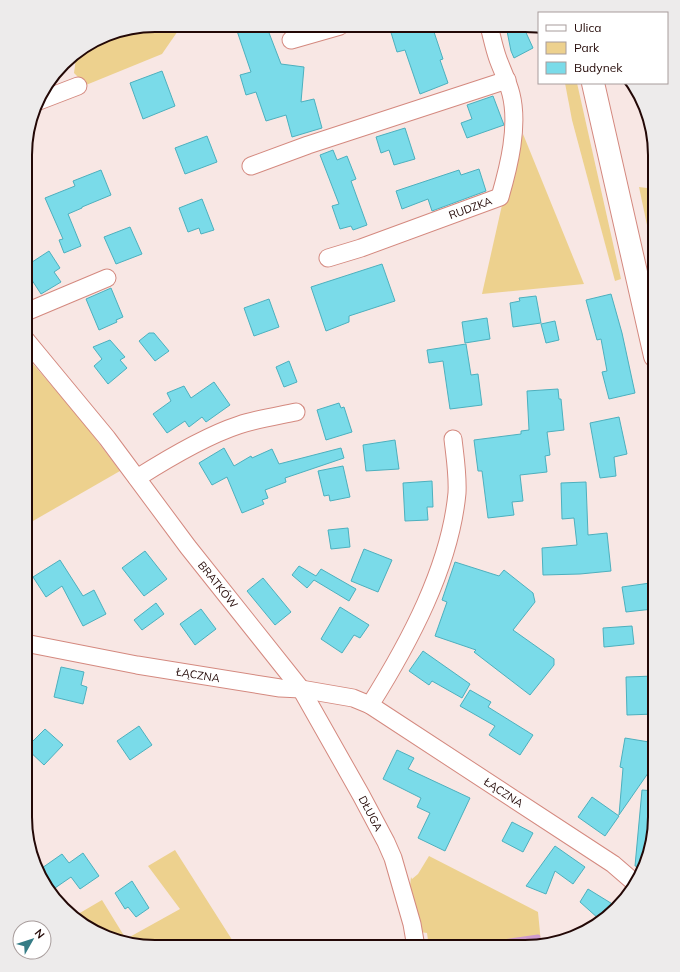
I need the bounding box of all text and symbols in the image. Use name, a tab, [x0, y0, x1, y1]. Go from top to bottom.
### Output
legend	[538, 12, 668, 84]
text: Ulica	[574, 20, 602, 35]
text: Park	[574, 40, 600, 55]
text: Budynek	[574, 60, 623, 75]
street label: RUDZKA	[447, 194, 494, 222]
street label: BRATKÓW	[195, 558, 241, 611]
street label: ŁĄCZNA	[174, 664, 221, 685]
street label: ŁĄCZNA	[481, 774, 526, 810]
street label: DŁUGA	[356, 793, 386, 833]
north arrow	[12, 920, 52, 960]
text: N	[32, 926, 48, 941]

